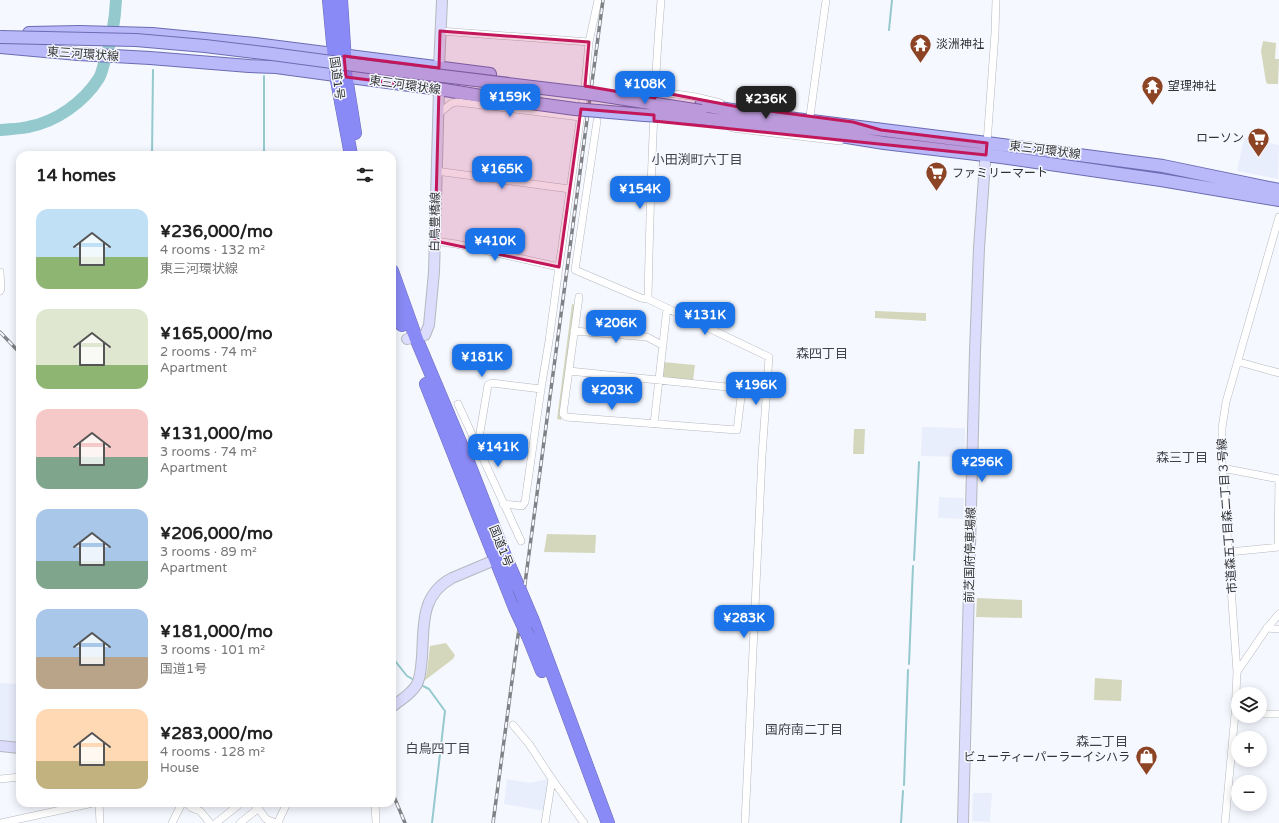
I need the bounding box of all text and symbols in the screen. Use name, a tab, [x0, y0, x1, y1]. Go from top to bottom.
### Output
temple icon: 淡洲神社	[907, 31, 933, 64]
place label: 淡洲神社	[936, 37, 984, 51]
street label: 東三河環状線	[47, 45, 119, 63]
street label: 国道1号	[327, 55, 347, 101]
pin: ¥108K	[617, 71, 673, 105]
street label: 東三河環状線	[368, 73, 442, 97]
temple icon: 望理神社	[1139, 73, 1165, 106]
text: ¥108K	[624, 76, 666, 92]
place label: 望理神社	[1168, 79, 1216, 93]
pin: ¥159K	[482, 84, 538, 118]
pin: ¥236K	[738, 86, 794, 120]
text: ¥159K	[489, 89, 531, 105]
text: ¥236K	[745, 91, 787, 107]
supermarket icon: ローソン	[1246, 125, 1272, 158]
place label: ローソン	[1196, 131, 1244, 145]
street label: 東三河環状線	[1008, 139, 1082, 161]
district label: 小田渕町六丁目	[651, 152, 743, 168]
pin: ¥165K	[474, 156, 530, 190]
supermarket icon: ファミリーマート	[924, 160, 950, 193]
text: ¥165K	[481, 161, 523, 177]
icon: filters	[354, 164, 376, 186]
text: 14 homes	[36, 165, 116, 186]
place label: ファミリーマート	[952, 166, 1048, 180]
pin: ¥154K	[612, 176, 668, 210]
text: ¥154K	[619, 181, 661, 197]
street label: 白鳥豊橋線	[427, 192, 443, 252]
text: ¥236,000/mo	[160, 221, 273, 242]
icon: home	[68, 225, 116, 273]
pin: ¥410K	[467, 228, 523, 262]
text: ¥410K	[474, 233, 516, 249]
text: 4 rooms · 132 m²	[160, 242, 265, 258]
text: 東三河環状線	[160, 261, 238, 277]
pin: ¥131K	[677, 302, 733, 336]
text: ¥131K	[684, 307, 726, 323]
pin: ¥206K	[588, 310, 644, 344]
text: ¥206K	[595, 315, 637, 331]
text: ¥165,000/mo	[160, 323, 273, 344]
icon: home	[68, 325, 116, 373]
text: 2 rooms · 74 m²	[160, 344, 257, 360]
pin: ¥181K	[454, 344, 510, 378]
district label: 森四丁目	[796, 346, 848, 362]
text: ¥181K	[461, 349, 503, 365]
text: Apartment	[160, 360, 227, 376]
pin: ¥196K	[728, 372, 784, 406]
pin: ¥203K	[584, 377, 640, 411]
text: ¥196K	[735, 377, 777, 393]
text: ¥203K	[591, 382, 633, 398]
text: ¥131,000/mo	[160, 423, 273, 444]
icon: home	[68, 425, 116, 473]
pin: ¥141K	[470, 434, 526, 468]
street label: 市道森五丁目森二丁目３号線	[1215, 438, 1239, 594]
text: ¥141K	[477, 439, 519, 455]
text: 3 rooms · 74 m²	[160, 444, 257, 460]
pin: ¥296K	[954, 449, 1010, 483]
district label: 森三丁目	[1156, 450, 1208, 466]
text: ¥296K	[961, 454, 1003, 470]
text: Apartment	[160, 460, 227, 476]
street label: 前芝国府停車場線	[962, 507, 978, 603]
text: ¥206,000/mo	[160, 523, 273, 544]
street label: 国道1号	[486, 523, 516, 569]
icon: home	[68, 525, 116, 573]
text: 3 rooms · 89 m²	[160, 544, 257, 560]
text: Apartment	[160, 560, 227, 576]
pin: ¥283K	[716, 605, 772, 639]
text: ¥283K	[723, 610, 765, 626]
text: ¥181,000/mo	[160, 621, 273, 642]
icon: home	[68, 625, 116, 673]
text: 3 rooms · 101 m²	[160, 642, 265, 658]
text: 国道1号	[160, 661, 207, 677]
map controls	[1231, 687, 1267, 811]
button: layers	[1231, 687, 1267, 723]
district label: 国府南二丁目	[765, 722, 843, 738]
text: ¥283,000/mo	[160, 723, 273, 744]
icon: home	[68, 725, 116, 773]
button: +	[1231, 731, 1267, 767]
district label: 森二丁目	[1076, 734, 1128, 750]
district label: 白鳥四丁目	[405, 741, 471, 757]
text: 4 rooms · 128 m²	[160, 744, 265, 760]
shop icon: ビューティーパーラーイシハラ	[1133, 744, 1159, 777]
place label: ビューティーパーラーイシハラ	[963, 750, 1130, 764]
text: House	[160, 760, 199, 776]
button: −	[1231, 775, 1267, 811]

